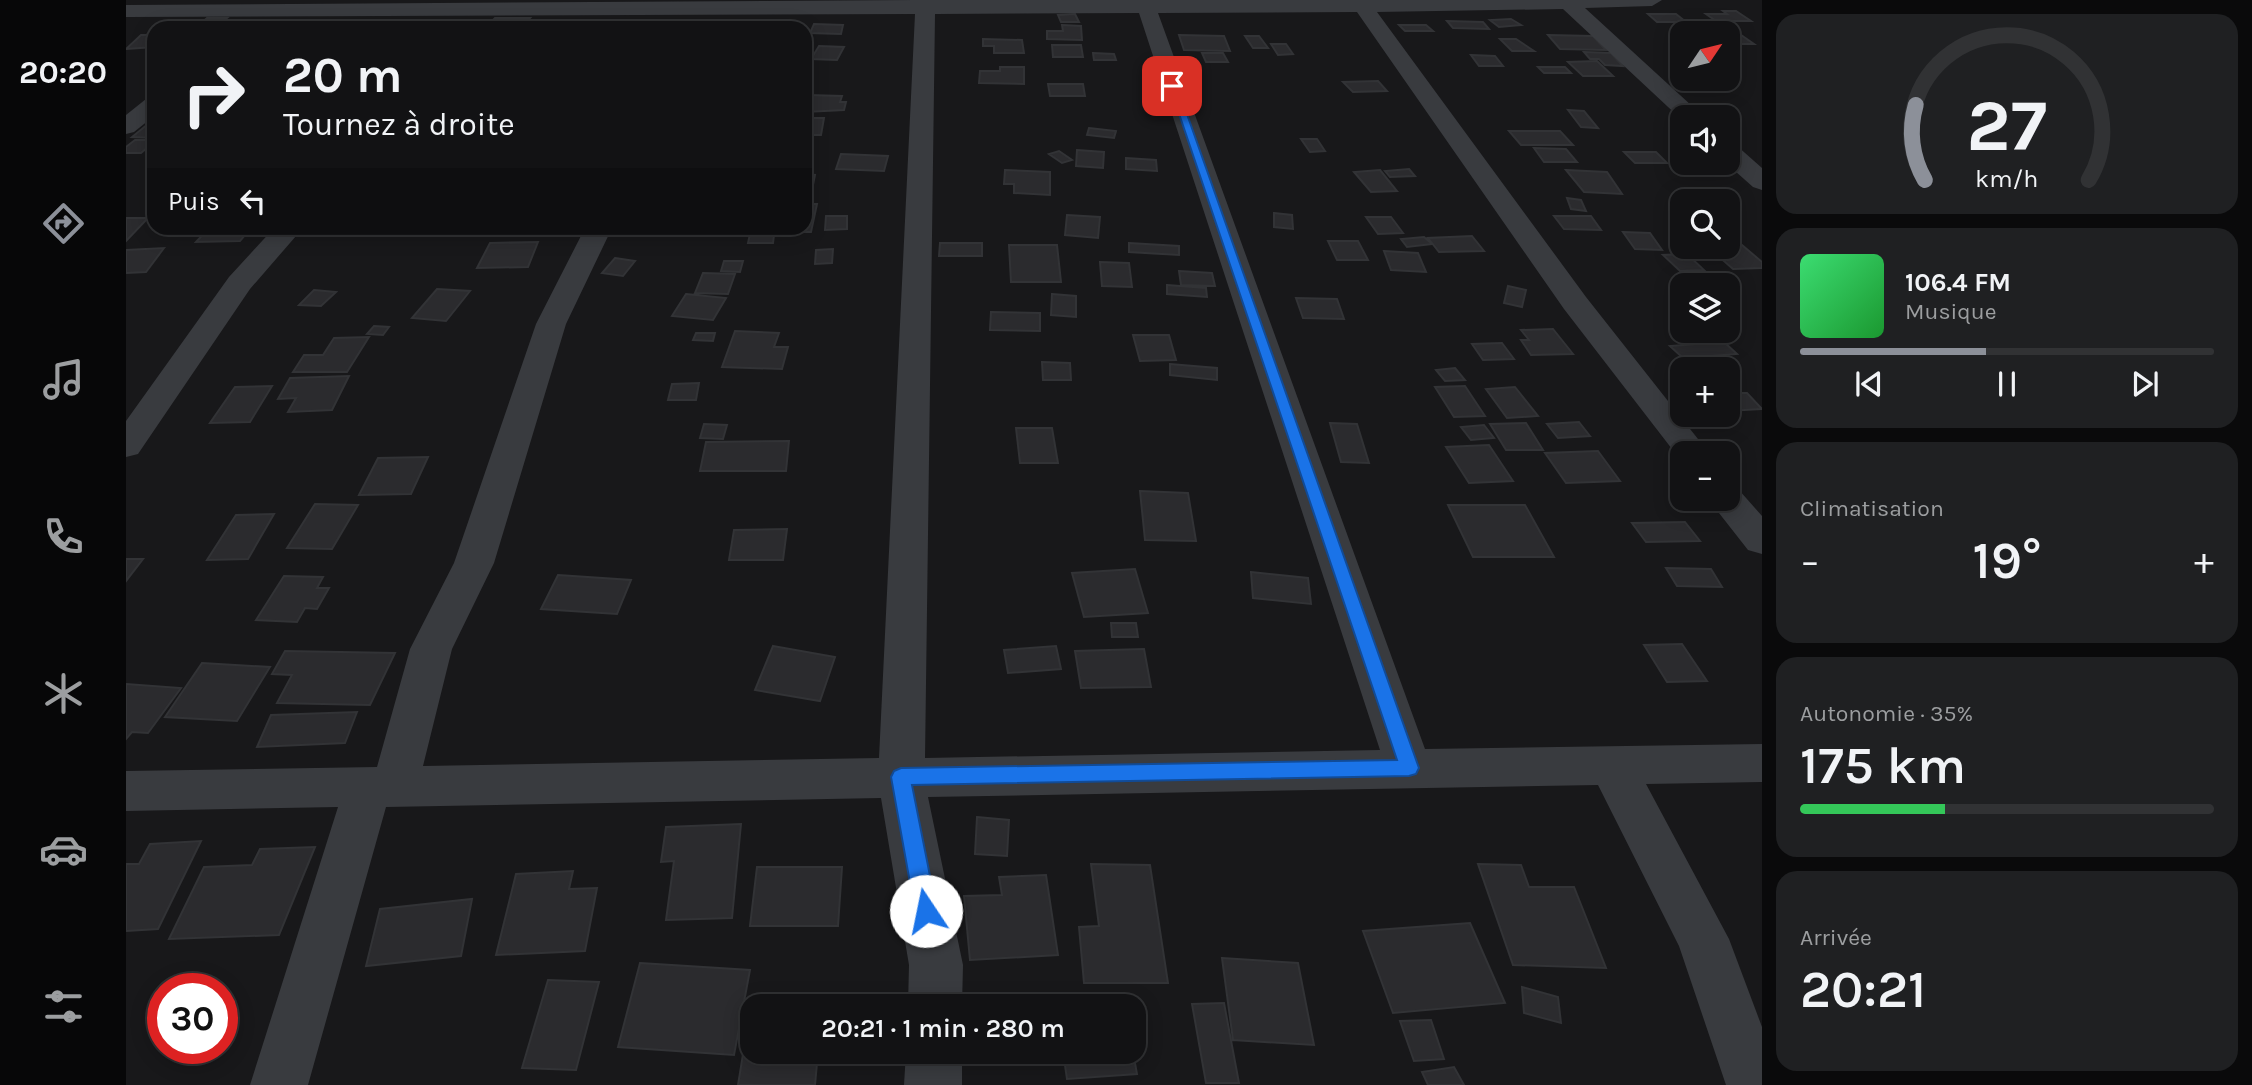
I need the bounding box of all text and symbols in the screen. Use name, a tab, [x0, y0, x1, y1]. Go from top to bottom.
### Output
north arrow	[1670, 21, 1740, 91]
map controls	[1670, 21, 1740, 511]
text: 20 m	[283, 47, 403, 104]
icon: right	[168, 49, 259, 140]
text: 20:20	[19, 54, 107, 91]
pin	[1142, 56, 1202, 116]
icon: arrive	[1153, 67, 1191, 105]
text: 27	[1967, 83, 2047, 168]
button: sound	[1670, 105, 1740, 175]
text: Tournez à droite	[283, 106, 515, 143]
text: km/h	[1975, 164, 2039, 193]
icon: left	[234, 182, 272, 220]
text: Puis	[168, 186, 220, 217]
button: search	[1670, 189, 1740, 259]
icon: directions	[39, 199, 88, 248]
text: 106.4 FM	[1905, 267, 2011, 298]
button: layers	[1670, 273, 1740, 343]
text: Musique	[1905, 298, 1997, 325]
icon: music	[39, 355, 88, 404]
button: +	[1670, 357, 1740, 427]
icon: previous	[1850, 365, 1888, 403]
icon: pause	[1988, 365, 2026, 403]
icon: next	[2126, 365, 2164, 403]
button: −	[1670, 441, 1740, 511]
text: Climatisation	[1800, 495, 1944, 522]
icon: phone	[39, 512, 88, 561]
text: 19°	[1973, 530, 2041, 591]
text: −	[1800, 539, 1820, 584]
text: +	[2194, 539, 2214, 584]
icon: climate	[39, 669, 88, 718]
text: Autonomie · 35%	[1800, 700, 1973, 727]
text: 175 km	[1800, 735, 1966, 796]
icon: car	[39, 825, 88, 874]
position arrow	[889, 874, 963, 948]
text: Arrivée	[1800, 924, 1872, 951]
text: 20:21	[1800, 959, 1926, 1020]
speed limit sign: 30	[147, 973, 238, 1064]
icon: filters	[39, 982, 88, 1031]
text: 20:21 · 1 min · 280 m	[821, 1013, 1065, 1044]

